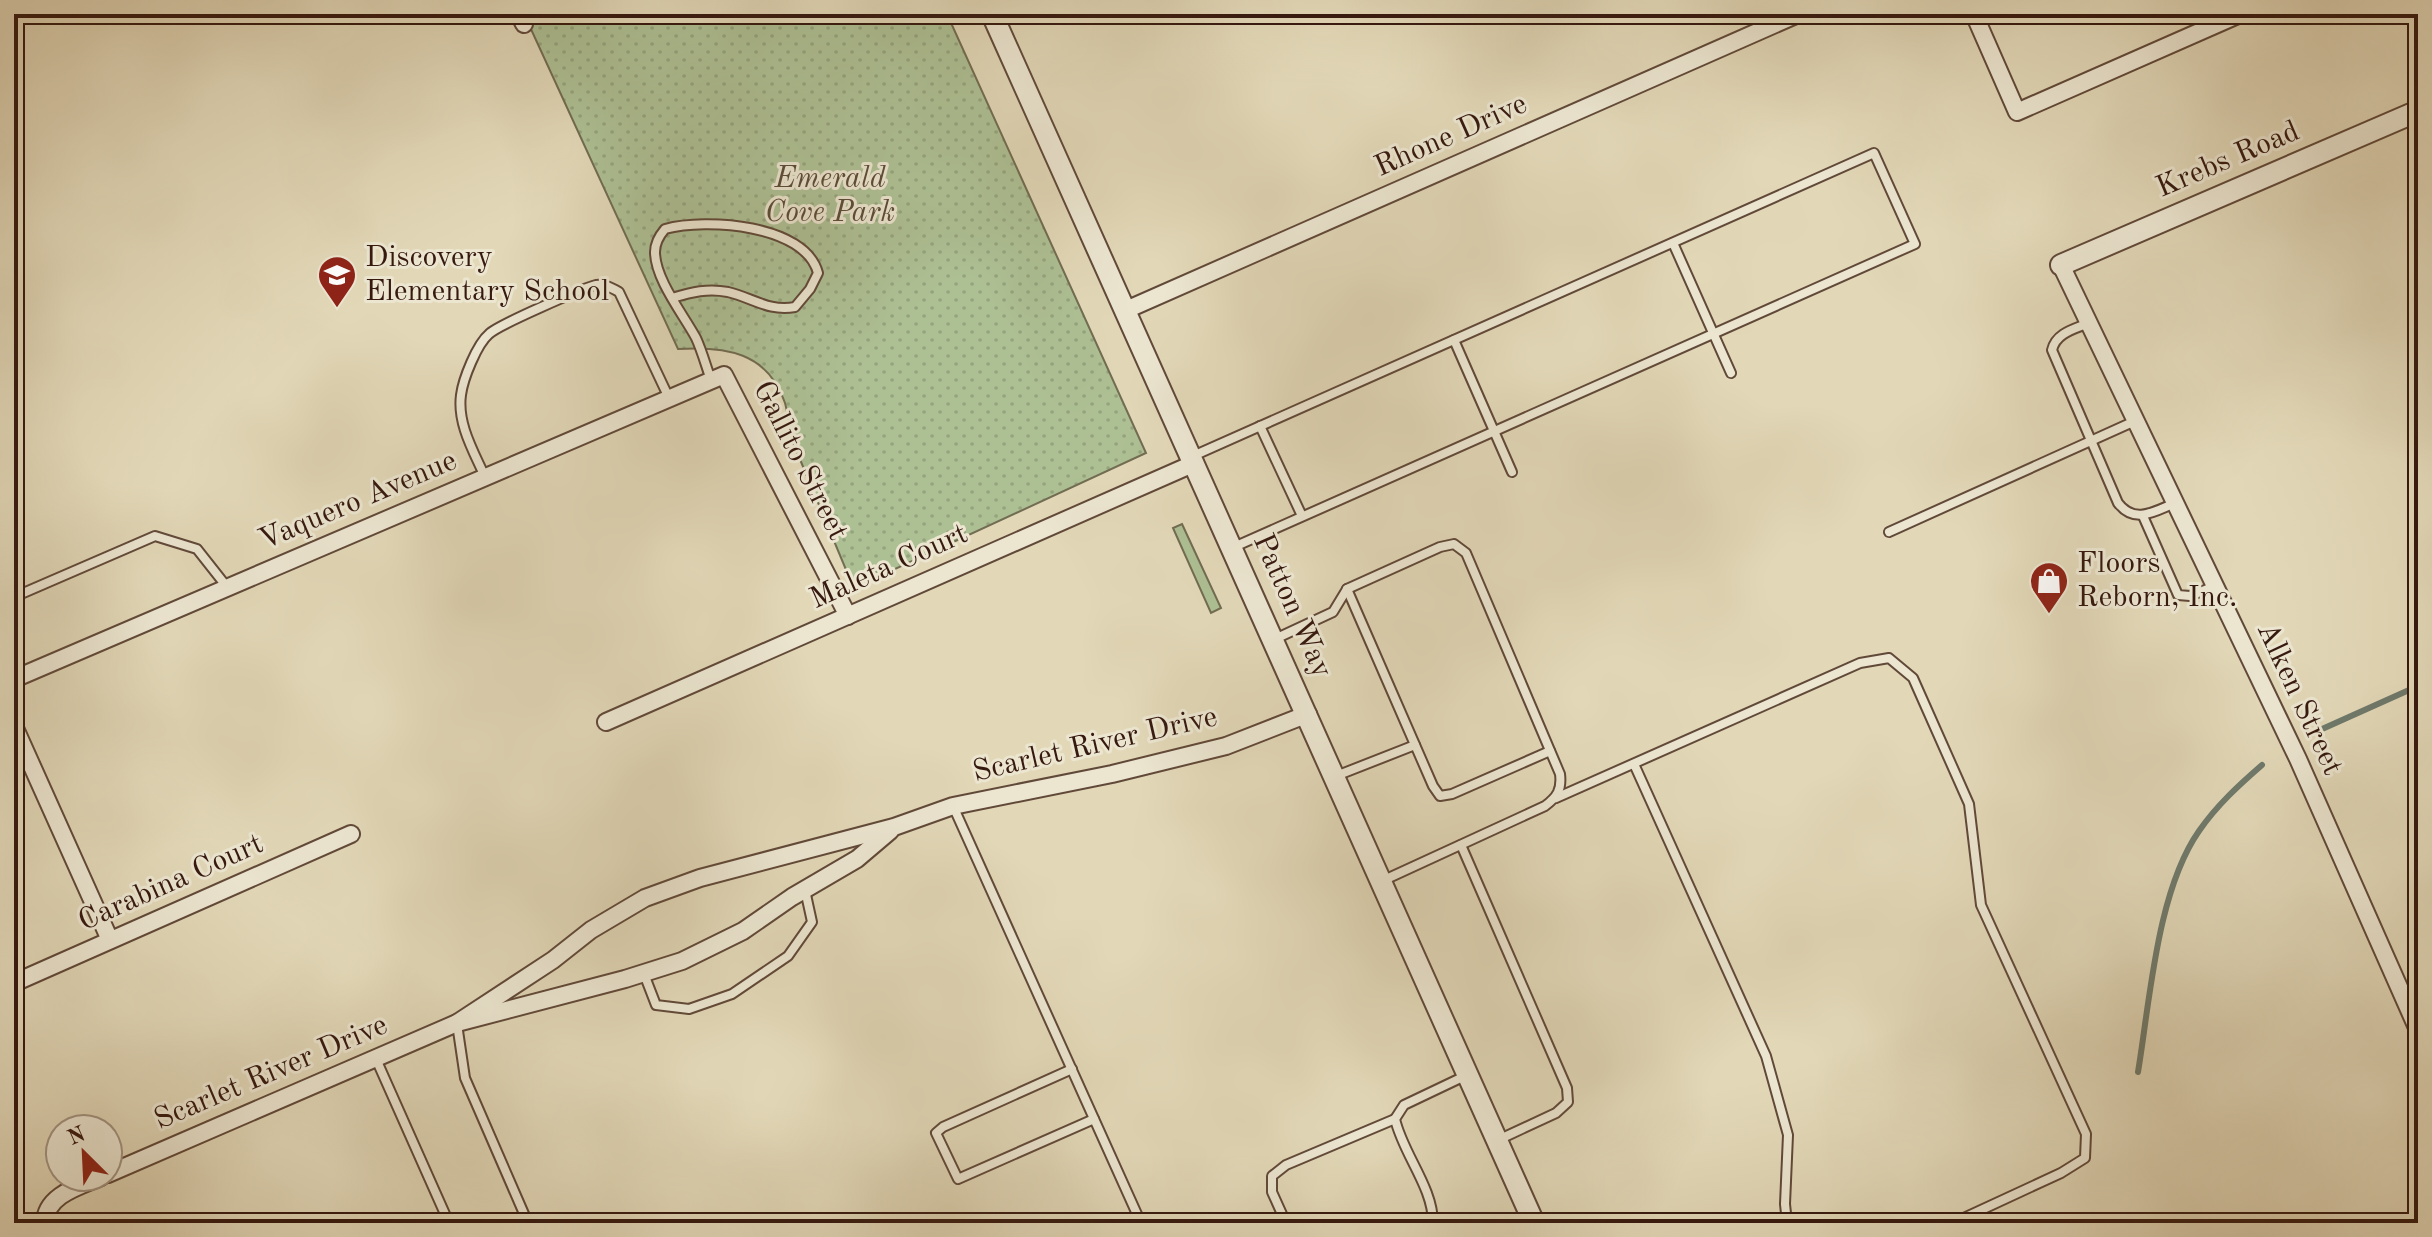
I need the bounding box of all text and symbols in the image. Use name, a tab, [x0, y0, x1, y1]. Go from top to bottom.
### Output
street label: Rhone Drive	[1370, 89, 1532, 183]
street label: Krebs Road	[2152, 116, 2304, 204]
park label: Emerald Cove Park	[765, 164, 895, 228]
place label: Discovery Elementary School	[365, 243, 609, 307]
school or university icon: Discovery Elementary School	[316, 254, 358, 309]
street label: Gallito Street	[747, 377, 853, 545]
street label: Vaquero Avenue	[255, 446, 461, 556]
street label: Maleta Court	[806, 519, 972, 615]
street label: Patton Way	[1247, 529, 1337, 683]
place label: Floors Reborn, Inc.	[2077, 549, 2237, 613]
shop icon: Floors Reborn, Inc.	[2028, 560, 2070, 615]
street label: Alken Street	[2251, 618, 2347, 780]
street label: Scarlet River Drive	[970, 702, 1220, 788]
street label: Carabina Court	[74, 829, 268, 937]
street label: Scarlet River Drive	[150, 1010, 392, 1136]
north arrow	[44, 1113, 124, 1193]
text: N	[65, 1123, 89, 1150]

